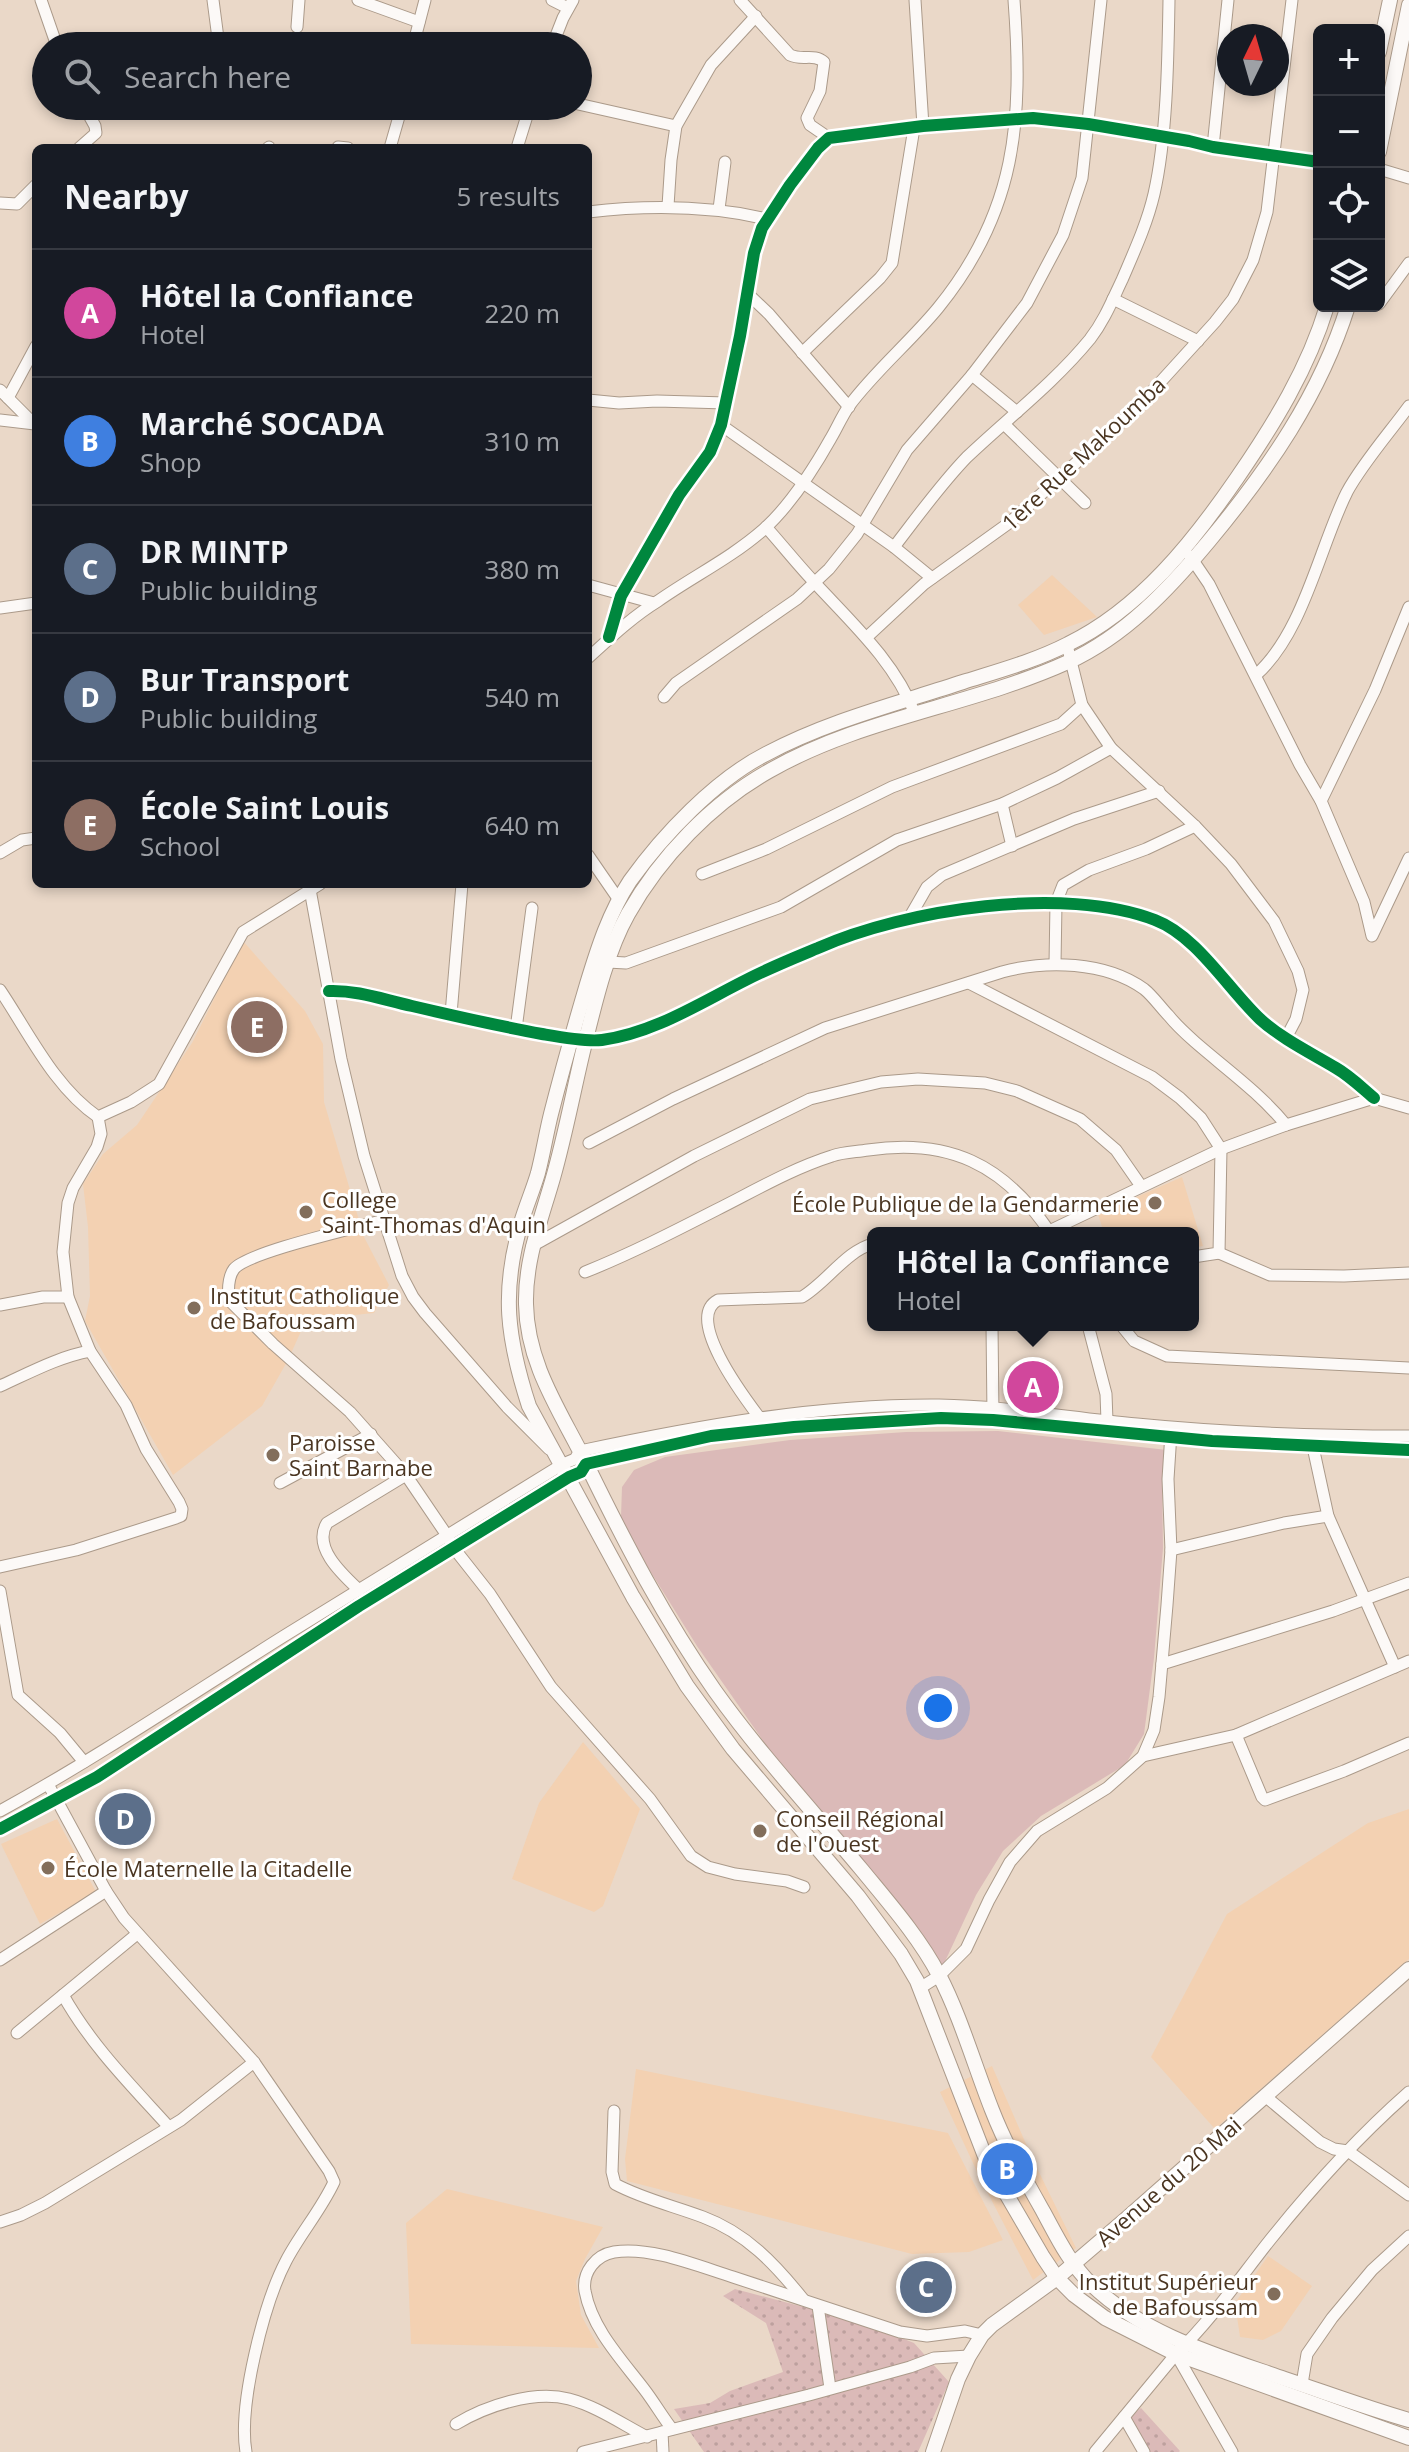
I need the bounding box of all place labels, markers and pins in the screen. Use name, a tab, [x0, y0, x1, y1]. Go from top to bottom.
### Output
pin: E	[231, 997, 283, 1057]
place label: College Saint-Thomas d'Aquin	[322, 1184, 546, 1239]
place label: École Publique de la Gendarmerie	[792, 1188, 1139, 1218]
marker: École Publique de la Gendarmerie	[1146, 1194, 1164, 1212]
marker: College Saint-Thomas d'Aquin	[297, 1203, 315, 1221]
place label: Institut Catholique de Bafoussam	[210, 1280, 399, 1335]
marker: Institut Catholique de Bafoussam	[185, 1299, 203, 1317]
pin: A	[1007, 1357, 1059, 1417]
place label: Paroisse Saint Barnabe	[289, 1427, 433, 1482]
marker: Paroisse Saint Barnabe	[264, 1446, 282, 1464]
pin: D	[99, 1789, 151, 1849]
place label: Conseil Régional de l'Ouest	[776, 1803, 944, 1858]
marker: Conseil Régional de l'Ouest	[751, 1822, 769, 1840]
place label: École Maternelle la Citadelle	[64, 1853, 352, 1883]
marker: École Maternelle la Citadelle	[39, 1859, 57, 1877]
pin: B	[981, 2139, 1033, 2199]
pin: C	[900, 2257, 952, 2317]
place label: Institut Supérieur de Bafoussam	[1079, 2266, 1258, 2321]
marker: Institut Supérieur de Bafoussam	[1265, 2285, 1283, 2303]

